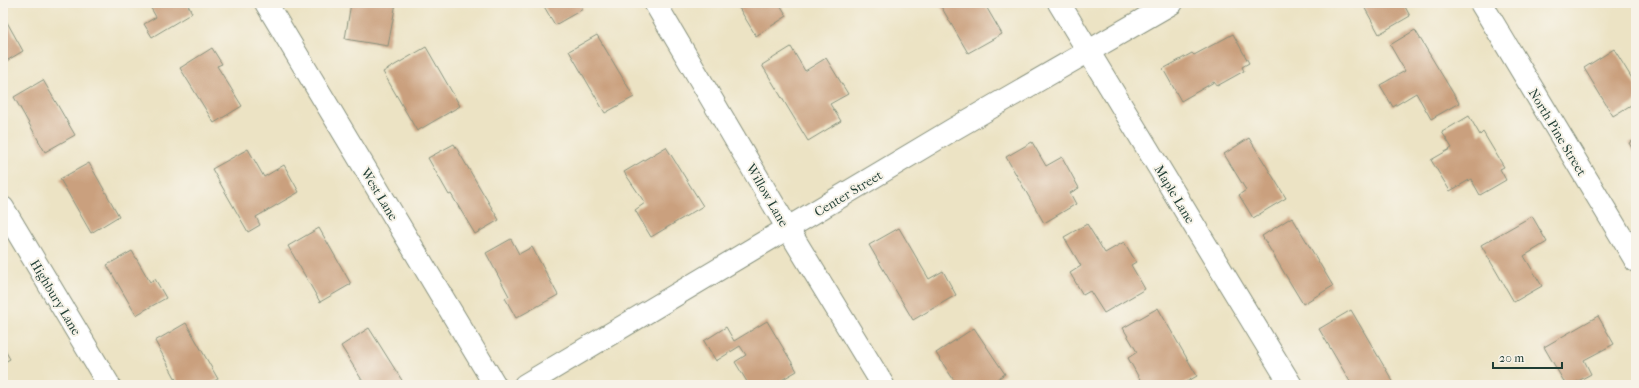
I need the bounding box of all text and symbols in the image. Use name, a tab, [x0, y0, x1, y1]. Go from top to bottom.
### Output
street label: North Pine Street	[1526, 86, 1590, 179]
street label: Willow Lane	[743, 160, 792, 230]
street label: Maple Lane	[1151, 162, 1198, 227]
street label: West Lane	[358, 165, 401, 224]
street label: Center Street	[812, 167, 885, 220]
street label: Highbury Lane	[27, 257, 84, 338]
scale bar	[1493, 344, 1562, 370]
text: 20 m	[1499, 351, 1524, 365]

